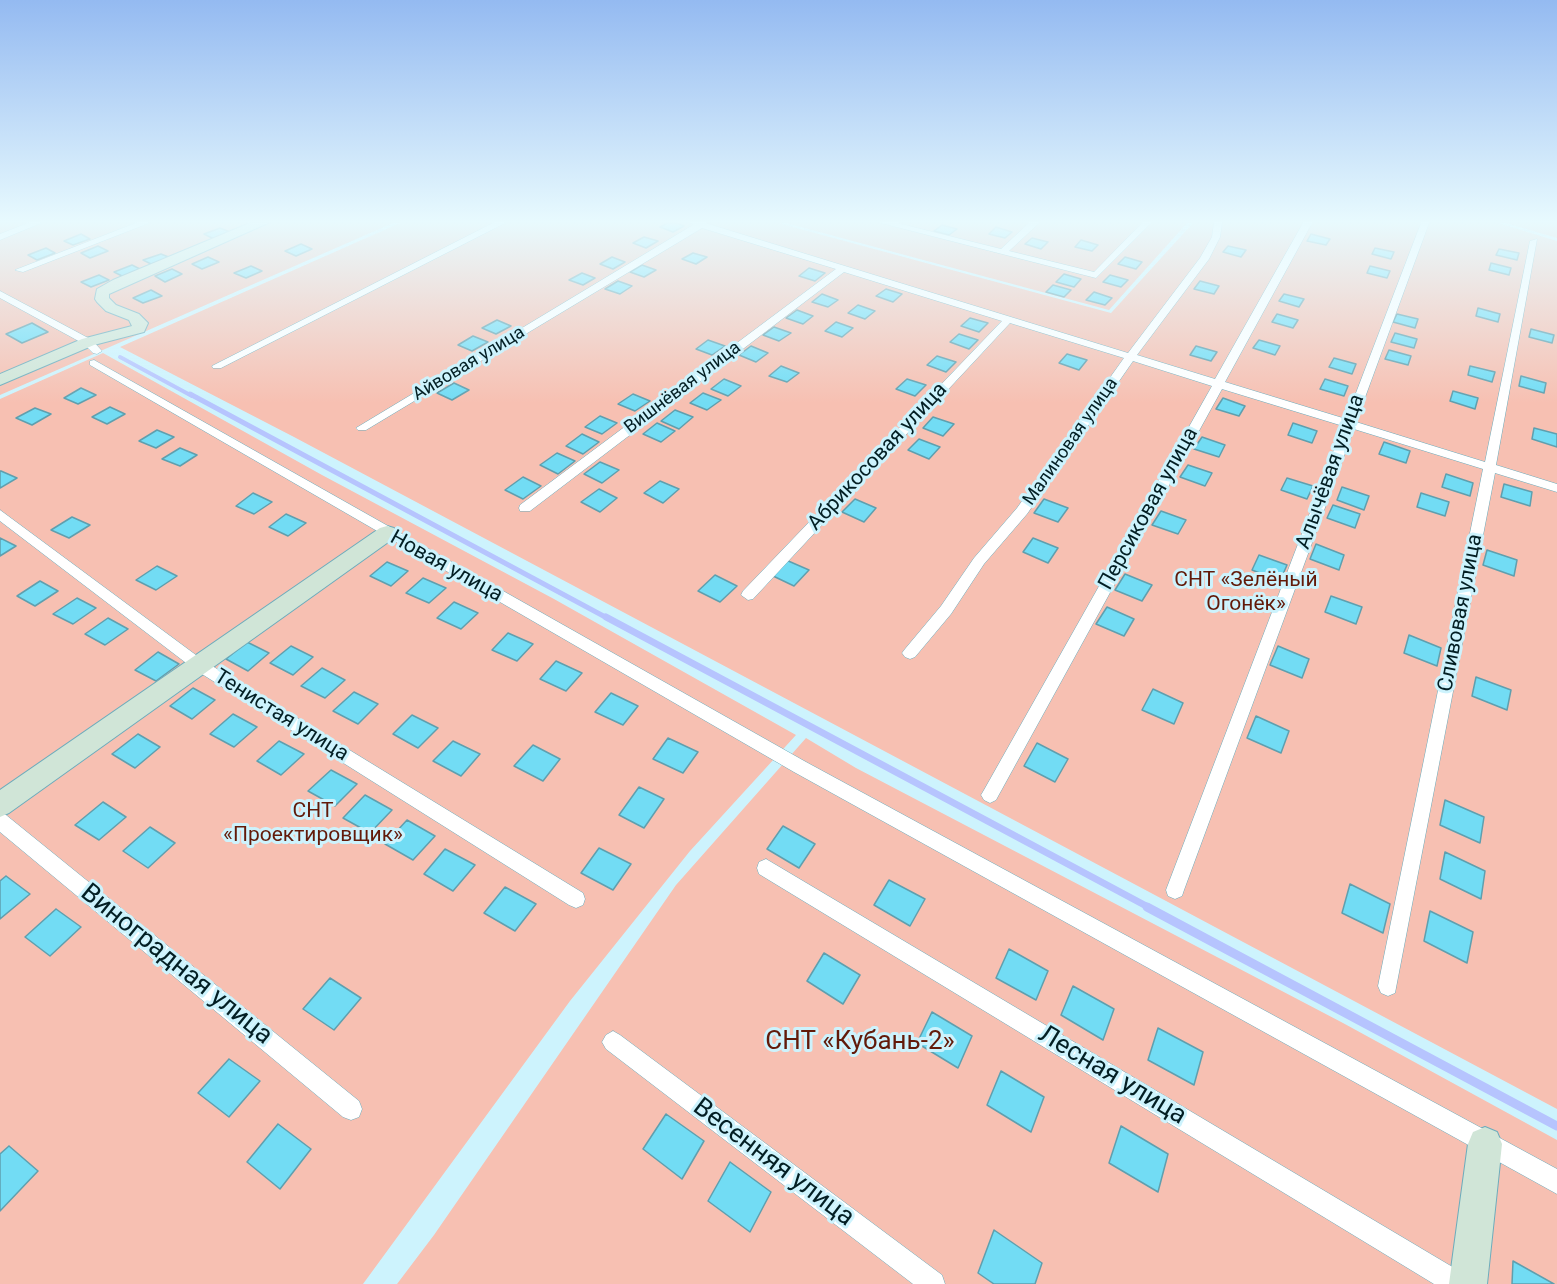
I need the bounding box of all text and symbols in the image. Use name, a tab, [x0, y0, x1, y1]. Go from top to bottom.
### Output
street label: Айвовая улица	[409, 322, 529, 406]
street label: Вишнёвая улица	[621, 337, 745, 439]
street label: Малиновая улица	[1019, 374, 1123, 510]
street label: Абрикосовая улица	[803, 378, 953, 536]
street label: Алычёвая улица	[1291, 391, 1371, 553]
street label: Персиковая улица	[1094, 423, 1204, 595]
street label: Новая улица	[385, 526, 507, 608]
street label: Сливовая улица	[1433, 532, 1489, 694]
park label: СНТ «Зелёный Огонёк»	[1174, 568, 1318, 618]
street label: Тенистая улица	[209, 665, 353, 767]
park label: СНТ «Проектировщик»	[223, 799, 403, 849]
street label: Виноградная улица	[74, 878, 278, 1052]
street label: Лесная улица	[1032, 1020, 1192, 1132]
park label: СНТ «Кубань-2»	[765, 1026, 955, 1058]
street label: Весенняя улица	[686, 1092, 860, 1234]

